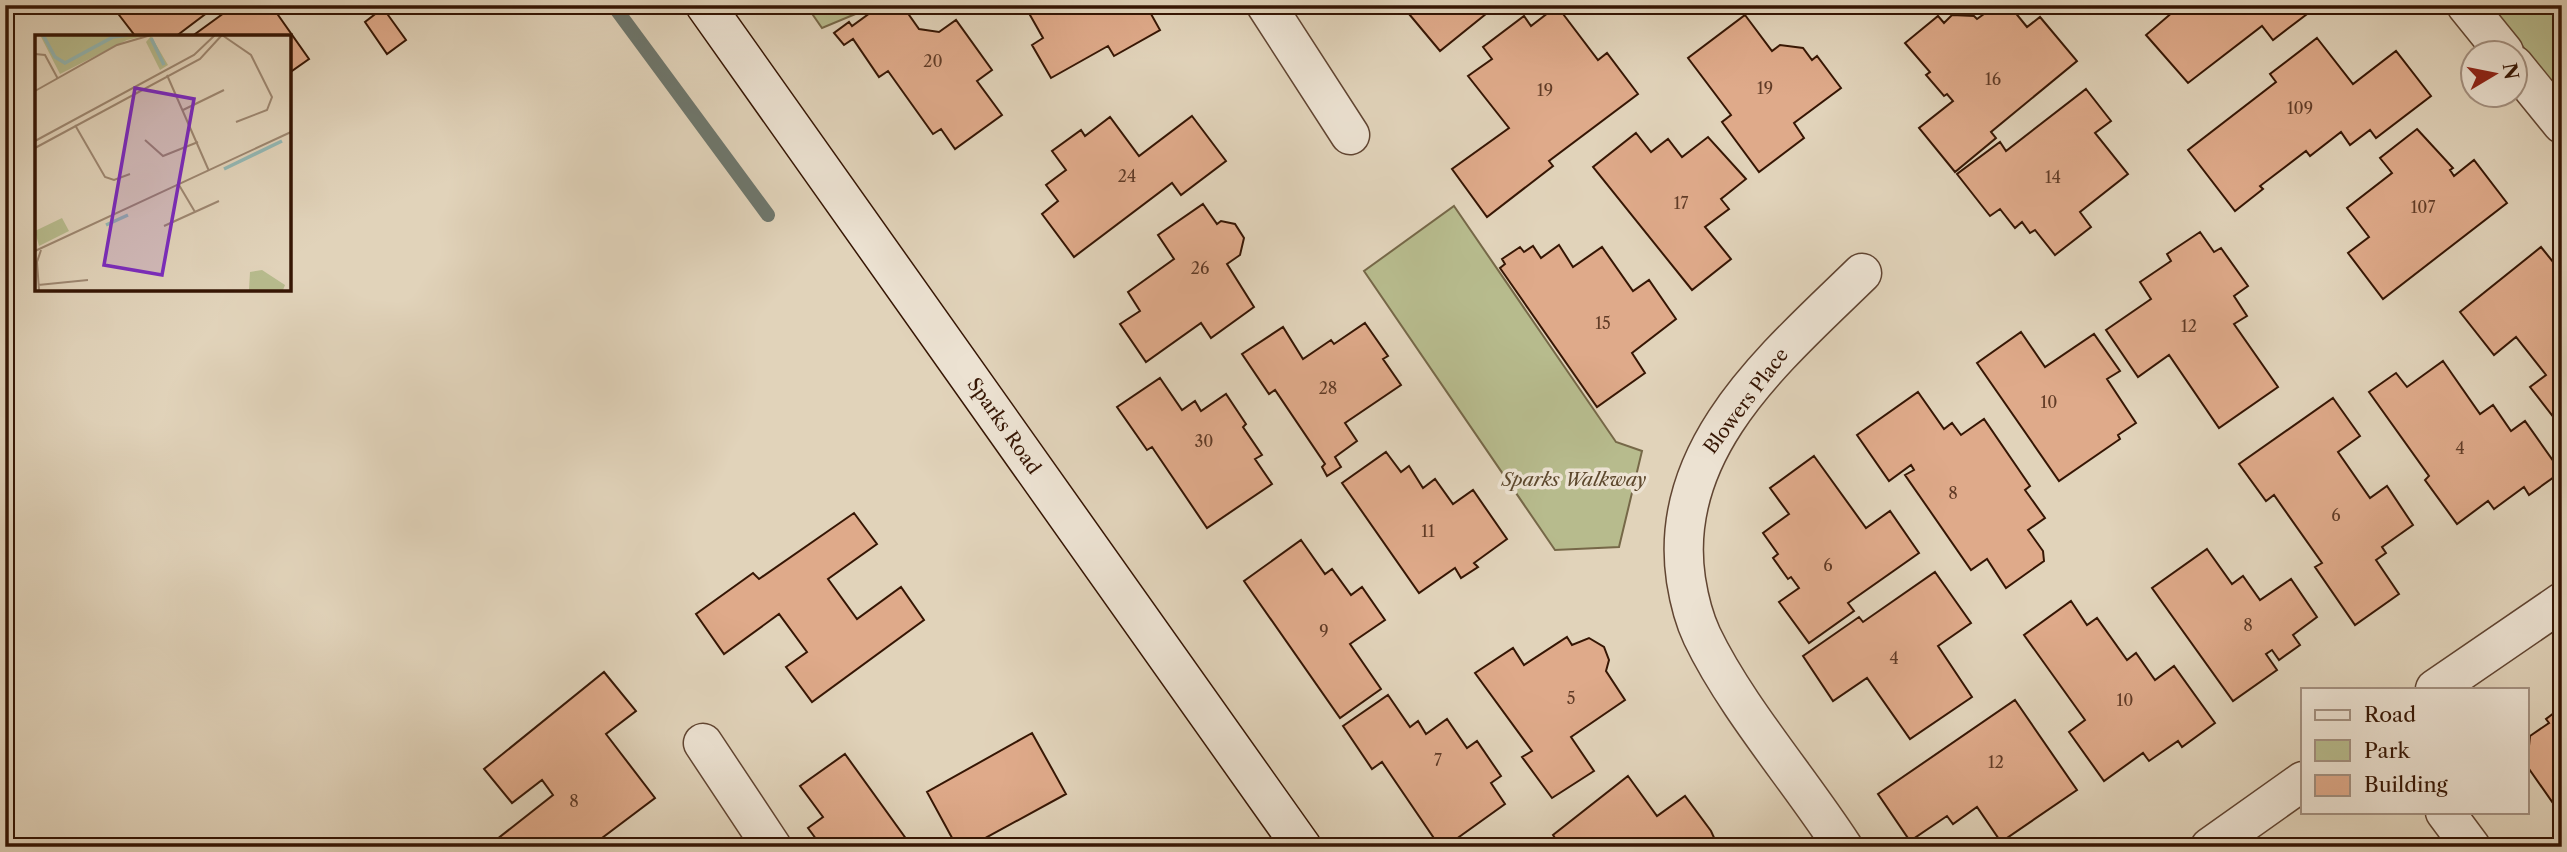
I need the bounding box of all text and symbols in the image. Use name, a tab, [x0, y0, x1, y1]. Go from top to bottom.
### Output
inset map	[35, 35, 290, 290]
north arrow	[2458, 38, 2528, 108]
house number: 20	[923, 51, 943, 71]
text: N	[2497, 61, 2523, 81]
house number: 16	[1985, 69, 2001, 89]
house number: 19	[1757, 78, 1773, 98]
house number: 19	[1537, 80, 1553, 100]
house number: 109	[2287, 98, 2313, 118]
house number: 24	[1118, 166, 1136, 186]
house number: 14	[2045, 167, 2061, 187]
house number: 17	[1674, 193, 1688, 213]
house number: 107	[2411, 197, 2435, 217]
house number: 26	[1191, 258, 1209, 278]
house number: 15	[1595, 313, 1611, 333]
house number: 12	[2181, 316, 2197, 336]
street label: Blowers Place	[1699, 344, 1793, 458]
street label: Sparks Road	[962, 373, 1046, 479]
house number: 28	[1319, 378, 1337, 398]
house number: 10	[2041, 392, 2057, 412]
house number: 30	[1195, 431, 1213, 451]
house number: 4	[2455, 438, 2465, 458]
park label: Sparks Walkway	[1501, 468, 1647, 491]
house number: 8	[1948, 483, 1958, 503]
house number: 6	[2331, 505, 2341, 525]
house number: 11	[1421, 521, 1435, 541]
house number: 6	[1823, 555, 1833, 575]
house number: 8	[2243, 615, 2253, 635]
house number: 9	[1319, 621, 1329, 641]
house number: 4	[1889, 648, 1899, 668]
house number: 5	[1567, 688, 1575, 708]
legend	[2301, 688, 2528, 814]
house number: 10	[2117, 690, 2133, 710]
text: Road	[2364, 702, 2416, 727]
text: Park	[2364, 738, 2410, 763]
house number: 7	[1434, 750, 1442, 770]
house number: 12	[1988, 752, 2004, 772]
text: Building	[2364, 772, 2449, 797]
house number: 8	[569, 791, 579, 811]

